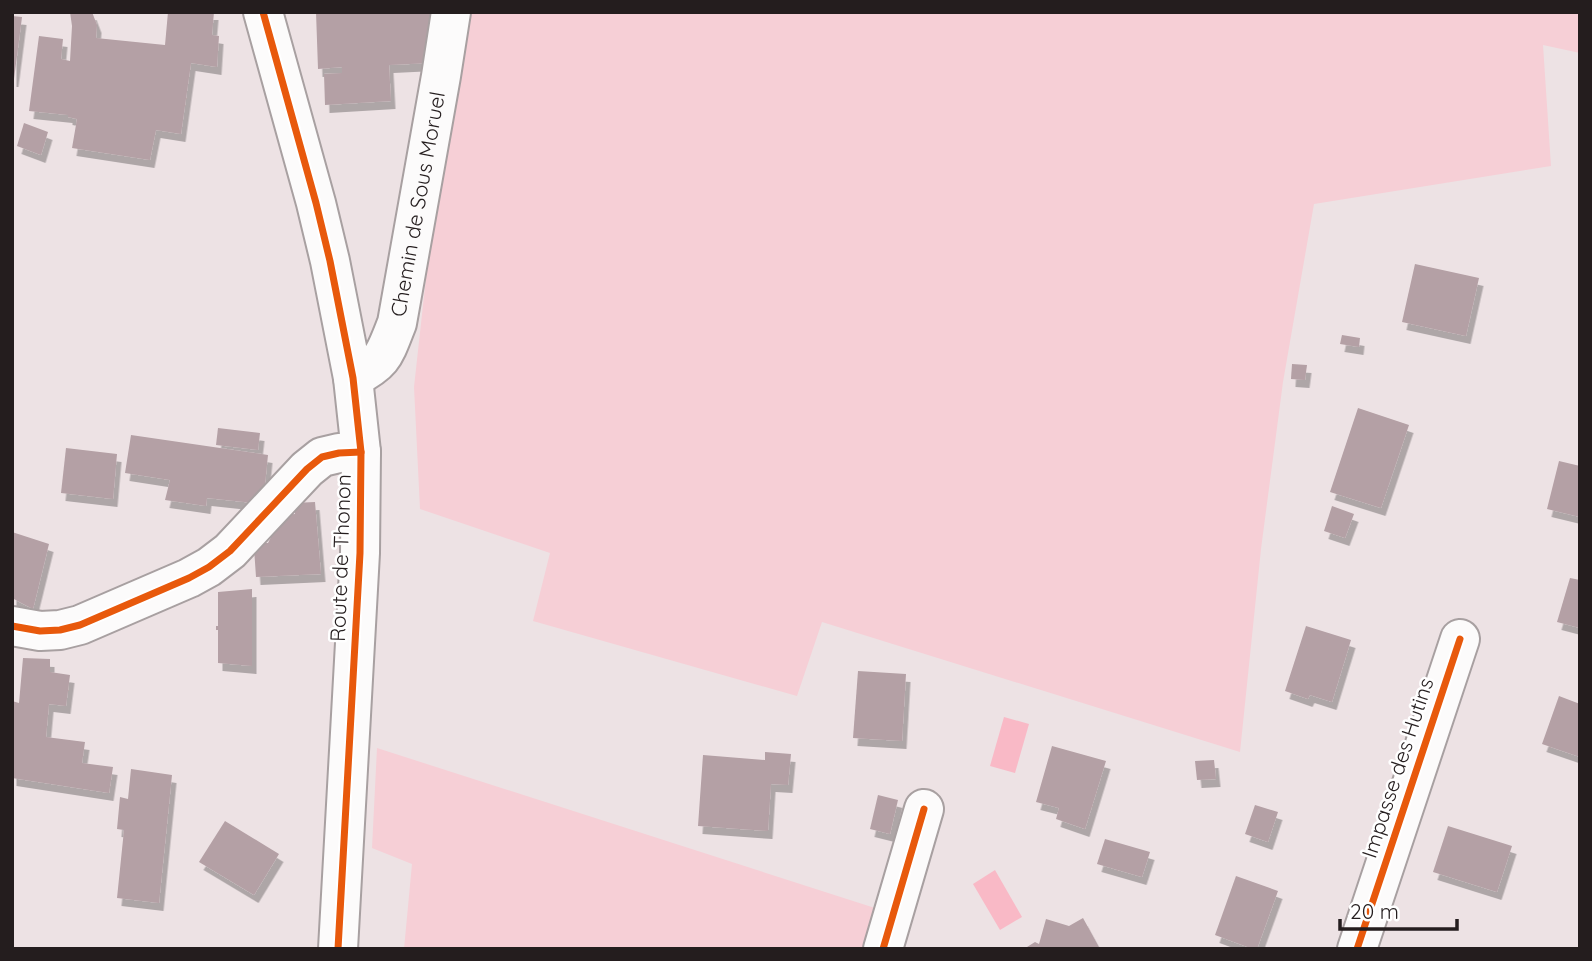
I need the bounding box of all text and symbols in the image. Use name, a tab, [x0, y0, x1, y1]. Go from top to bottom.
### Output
street label: Chemin de Sous Moruel	[384, 89, 450, 319]
street label: Route de Thonon	[324, 474, 356, 642]
street label: Impasse des Hutins	[1356, 674, 1438, 861]
scale bar	[1340, 888, 1457, 932]
text: 20 m	[1350, 898, 1399, 924]

